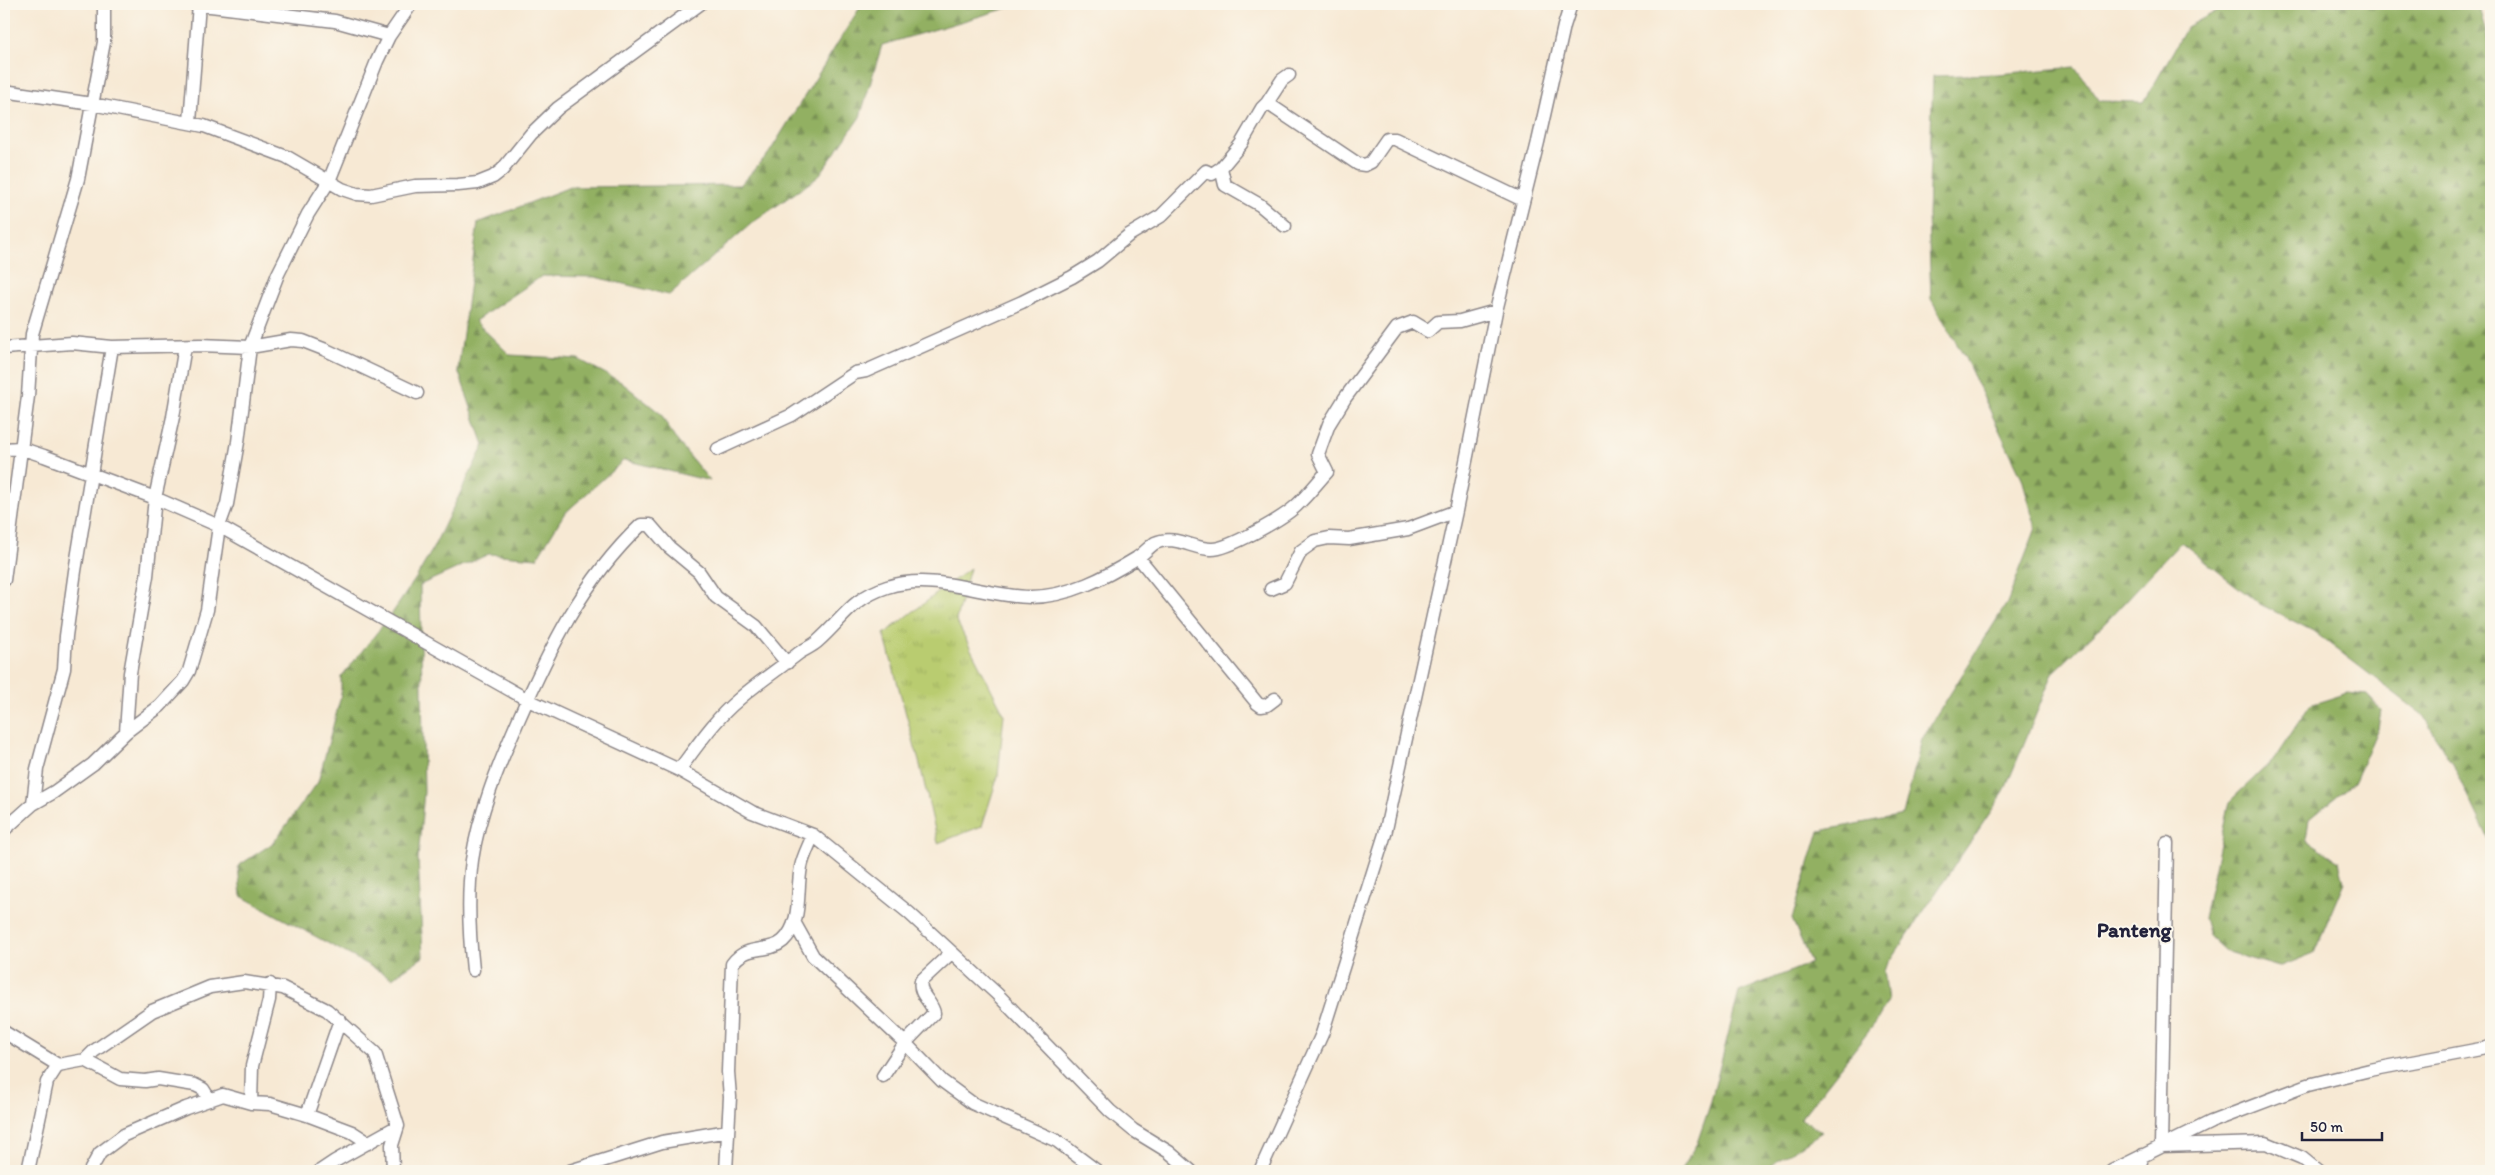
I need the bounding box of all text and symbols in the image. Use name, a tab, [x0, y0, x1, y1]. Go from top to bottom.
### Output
district label: Panteng	[2097, 917, 2173, 943]
scale bar	[2302, 1110, 2382, 1142]
text: 50 m	[2310, 1118, 2343, 1136]

